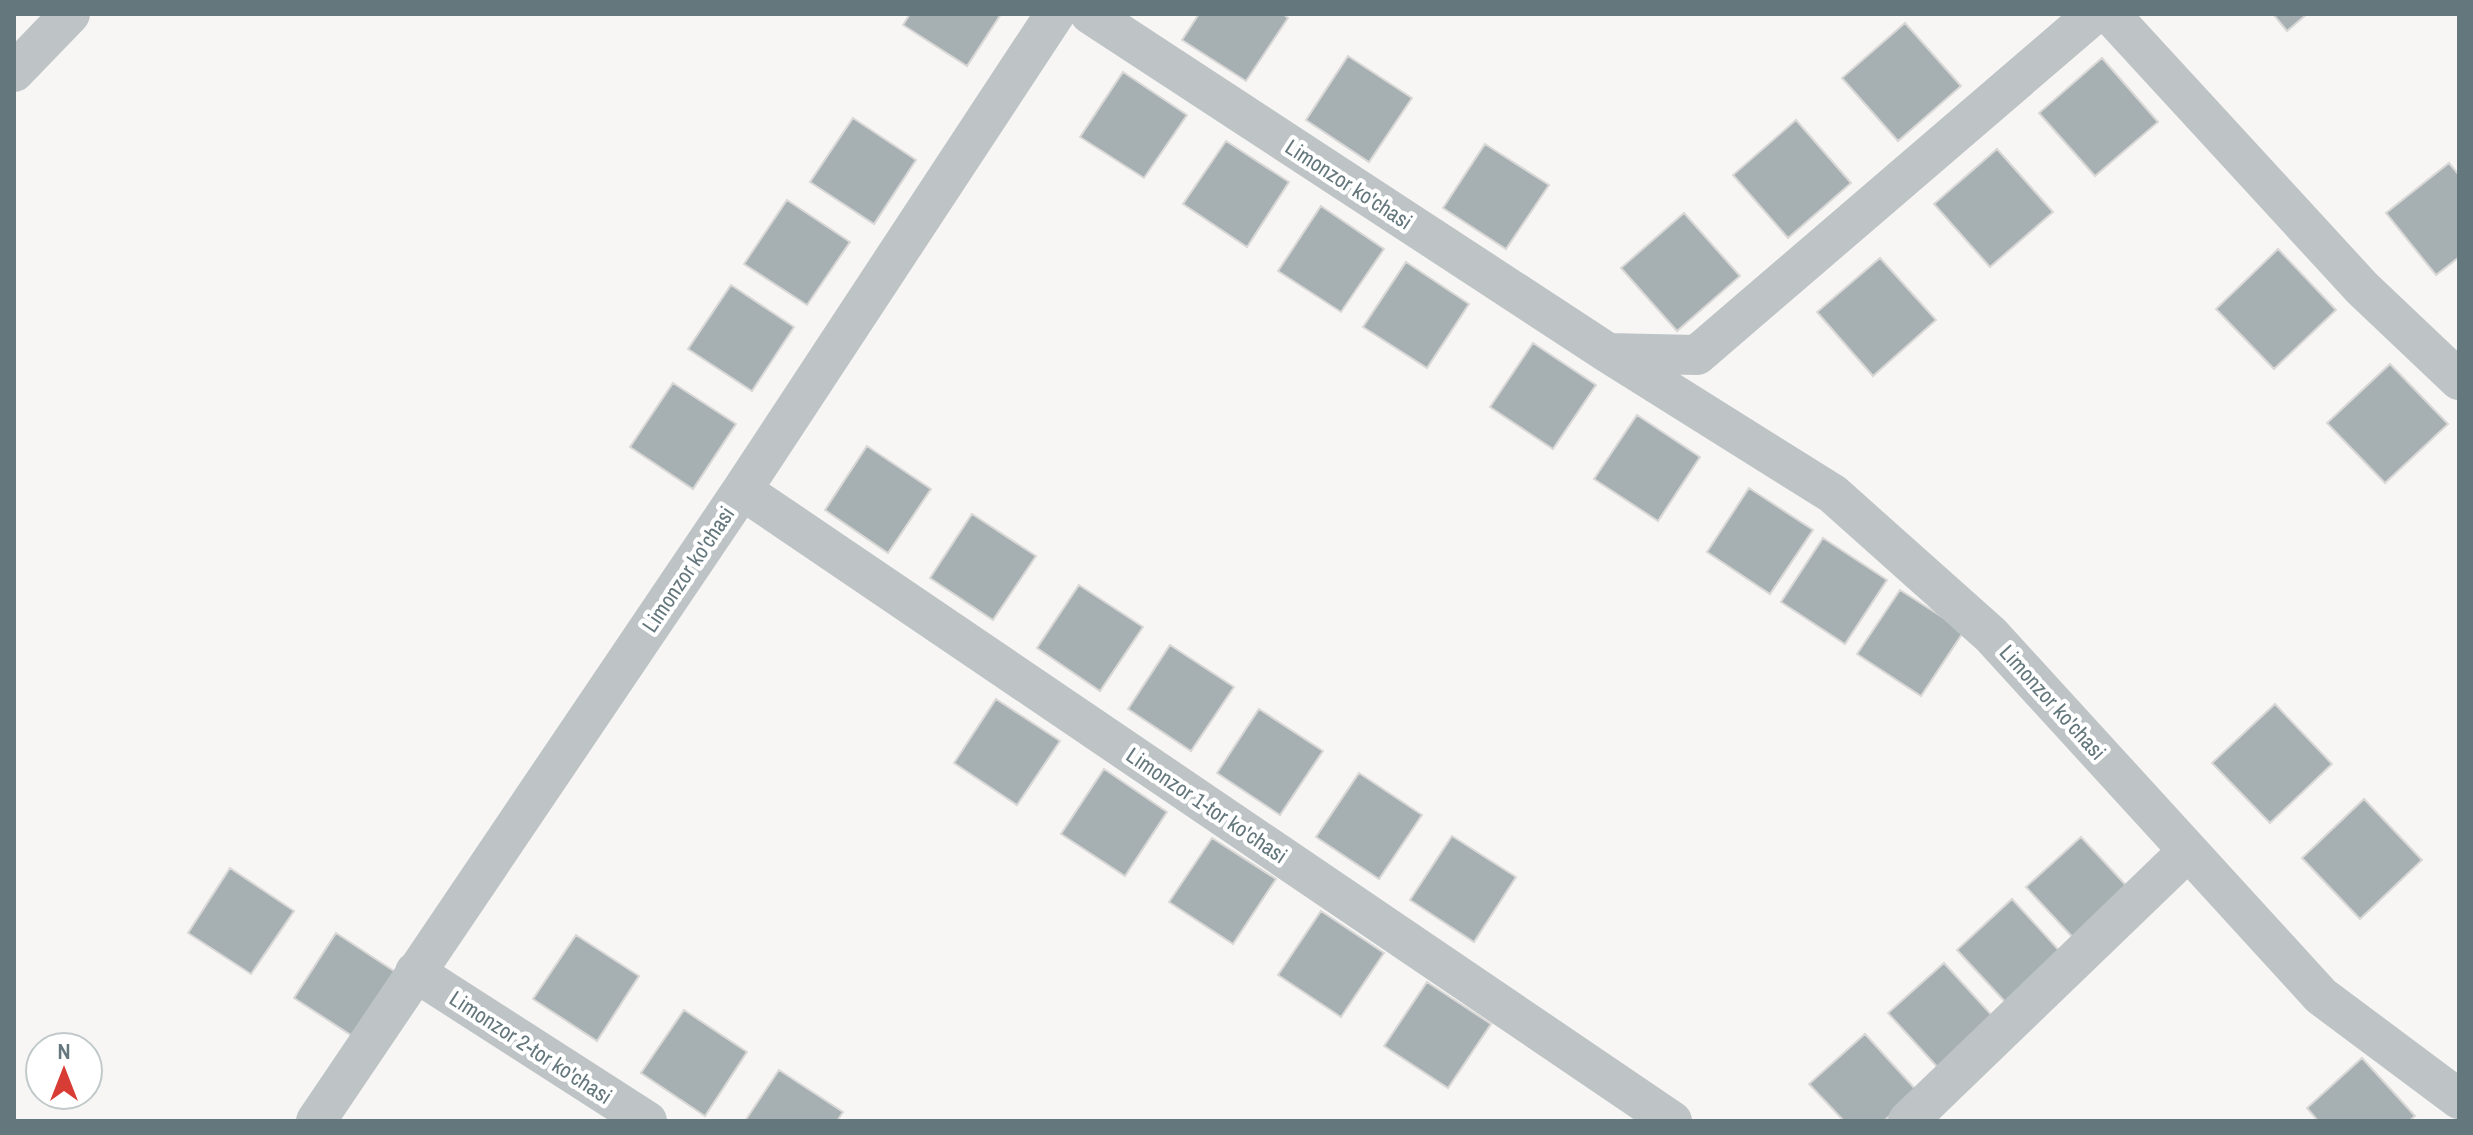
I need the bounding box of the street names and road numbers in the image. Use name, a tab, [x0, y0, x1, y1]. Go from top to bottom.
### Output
street label: Limonzor ko'chasi	[1280, 132, 1418, 236]
street label: Limonzor ko'chasi	[635, 500, 741, 638]
street label: Limonzor ko'chasi	[1993, 638, 2113, 766]
street label: Limonzor 1-tor ko'chasi	[1121, 740, 1293, 870]
street label: Limonzor 2-tor ko'chasi	[444, 983, 618, 1111]

